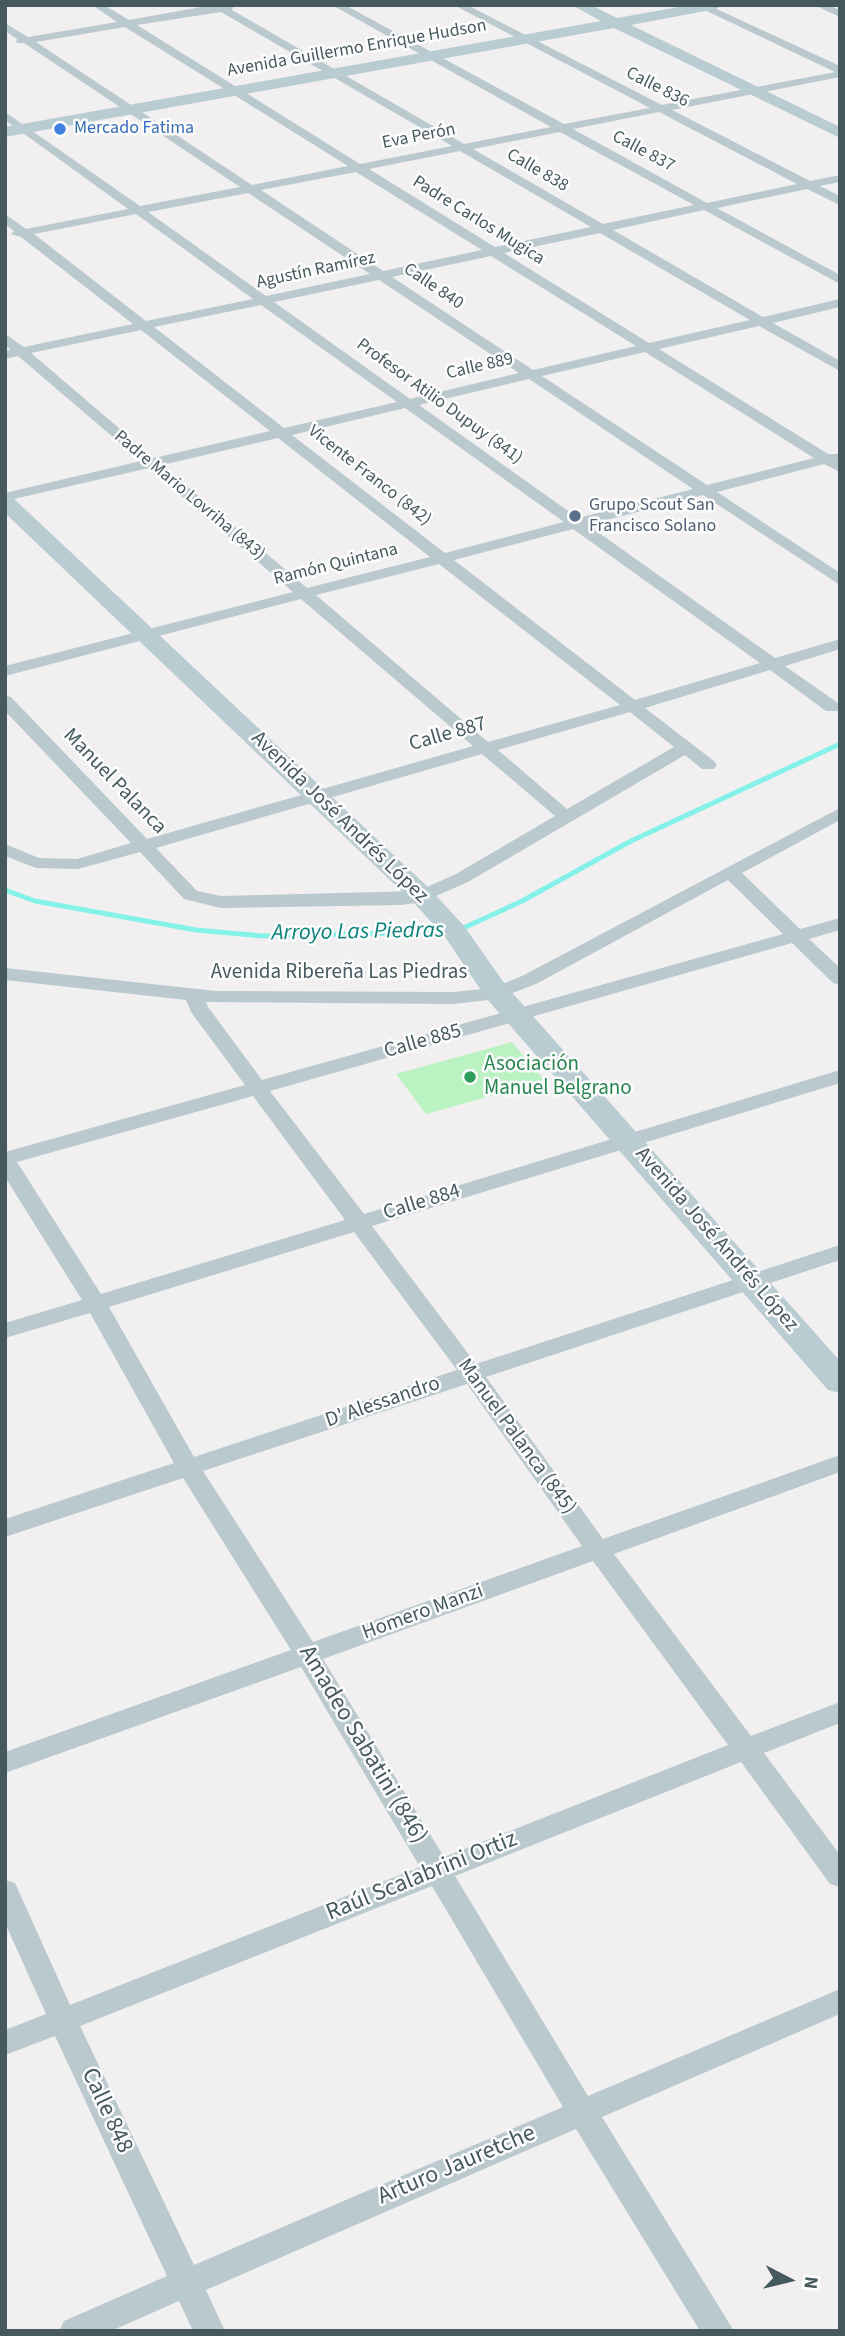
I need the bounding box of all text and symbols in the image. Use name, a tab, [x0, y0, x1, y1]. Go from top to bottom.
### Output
street label: Avenida Guillermo Enrique Hudson	[226, 16, 488, 82]
street label: Calle 836	[622, 63, 692, 113]
place label: Mercado Fatima	[74, 118, 194, 140]
street label: Eva Perón	[380, 119, 458, 155]
marker: Mercado Fatima	[52, 121, 68, 137]
street label: Calle 837	[608, 127, 678, 177]
street label: Calle 838	[502, 145, 572, 197]
street label: Padre Carlos Mugica	[408, 172, 548, 270]
street label: Agustín Ramírez	[255, 248, 377, 294]
street label: Calle 840	[399, 259, 467, 315]
street label: Profesor Atilio Dupuy (841)	[352, 335, 526, 469]
street label: Calle 889	[444, 349, 516, 385]
street label: Vicente Franco (842)	[303, 421, 435, 531]
street label: Padre Mario Lovriha (843)	[109, 426, 269, 566]
place label: Grupo Scout San Francisco Solano	[589, 495, 716, 538]
marker: Grupo Scout San Francisco Solano	[567, 508, 583, 524]
street label: Ramón Quintana	[272, 539, 400, 591]
street label: Calle 887	[406, 712, 490, 758]
street label: Manuel Palanca	[57, 724, 171, 840]
street label: Avenida José Andrés López	[245, 727, 433, 909]
water label: Arroyo Las Piedras	[271, 918, 445, 948]
street label: Avenida Ribereña Las Piedras	[211, 960, 467, 986]
street label: Calle 885	[381, 1019, 465, 1065]
place label: Asociación Manuel Belgrano	[484, 1052, 632, 1102]
marker: Asociación Manuel Belgrano	[462, 1069, 478, 1085]
street label: Avenida José Andrés López	[629, 1142, 803, 1338]
street label: Calle 884	[380, 1179, 464, 1227]
street label: Manuel Palanca (845)	[451, 1354, 581, 1520]
street label: D' Alessandro	[322, 1372, 444, 1434]
street label: Homero Manzi	[359, 1579, 487, 1647]
street label: Amadeo Sabatini (846)	[291, 1641, 433, 1849]
street label: Raúl Scalabrini Ortiz	[322, 1826, 522, 1928]
street label: Calle 848	[74, 2064, 138, 2158]
street label: Arturo Jauretche	[374, 2120, 540, 2212]
north arrow	[754, 2245, 824, 2315]
text: N	[796, 2275, 825, 2291]

